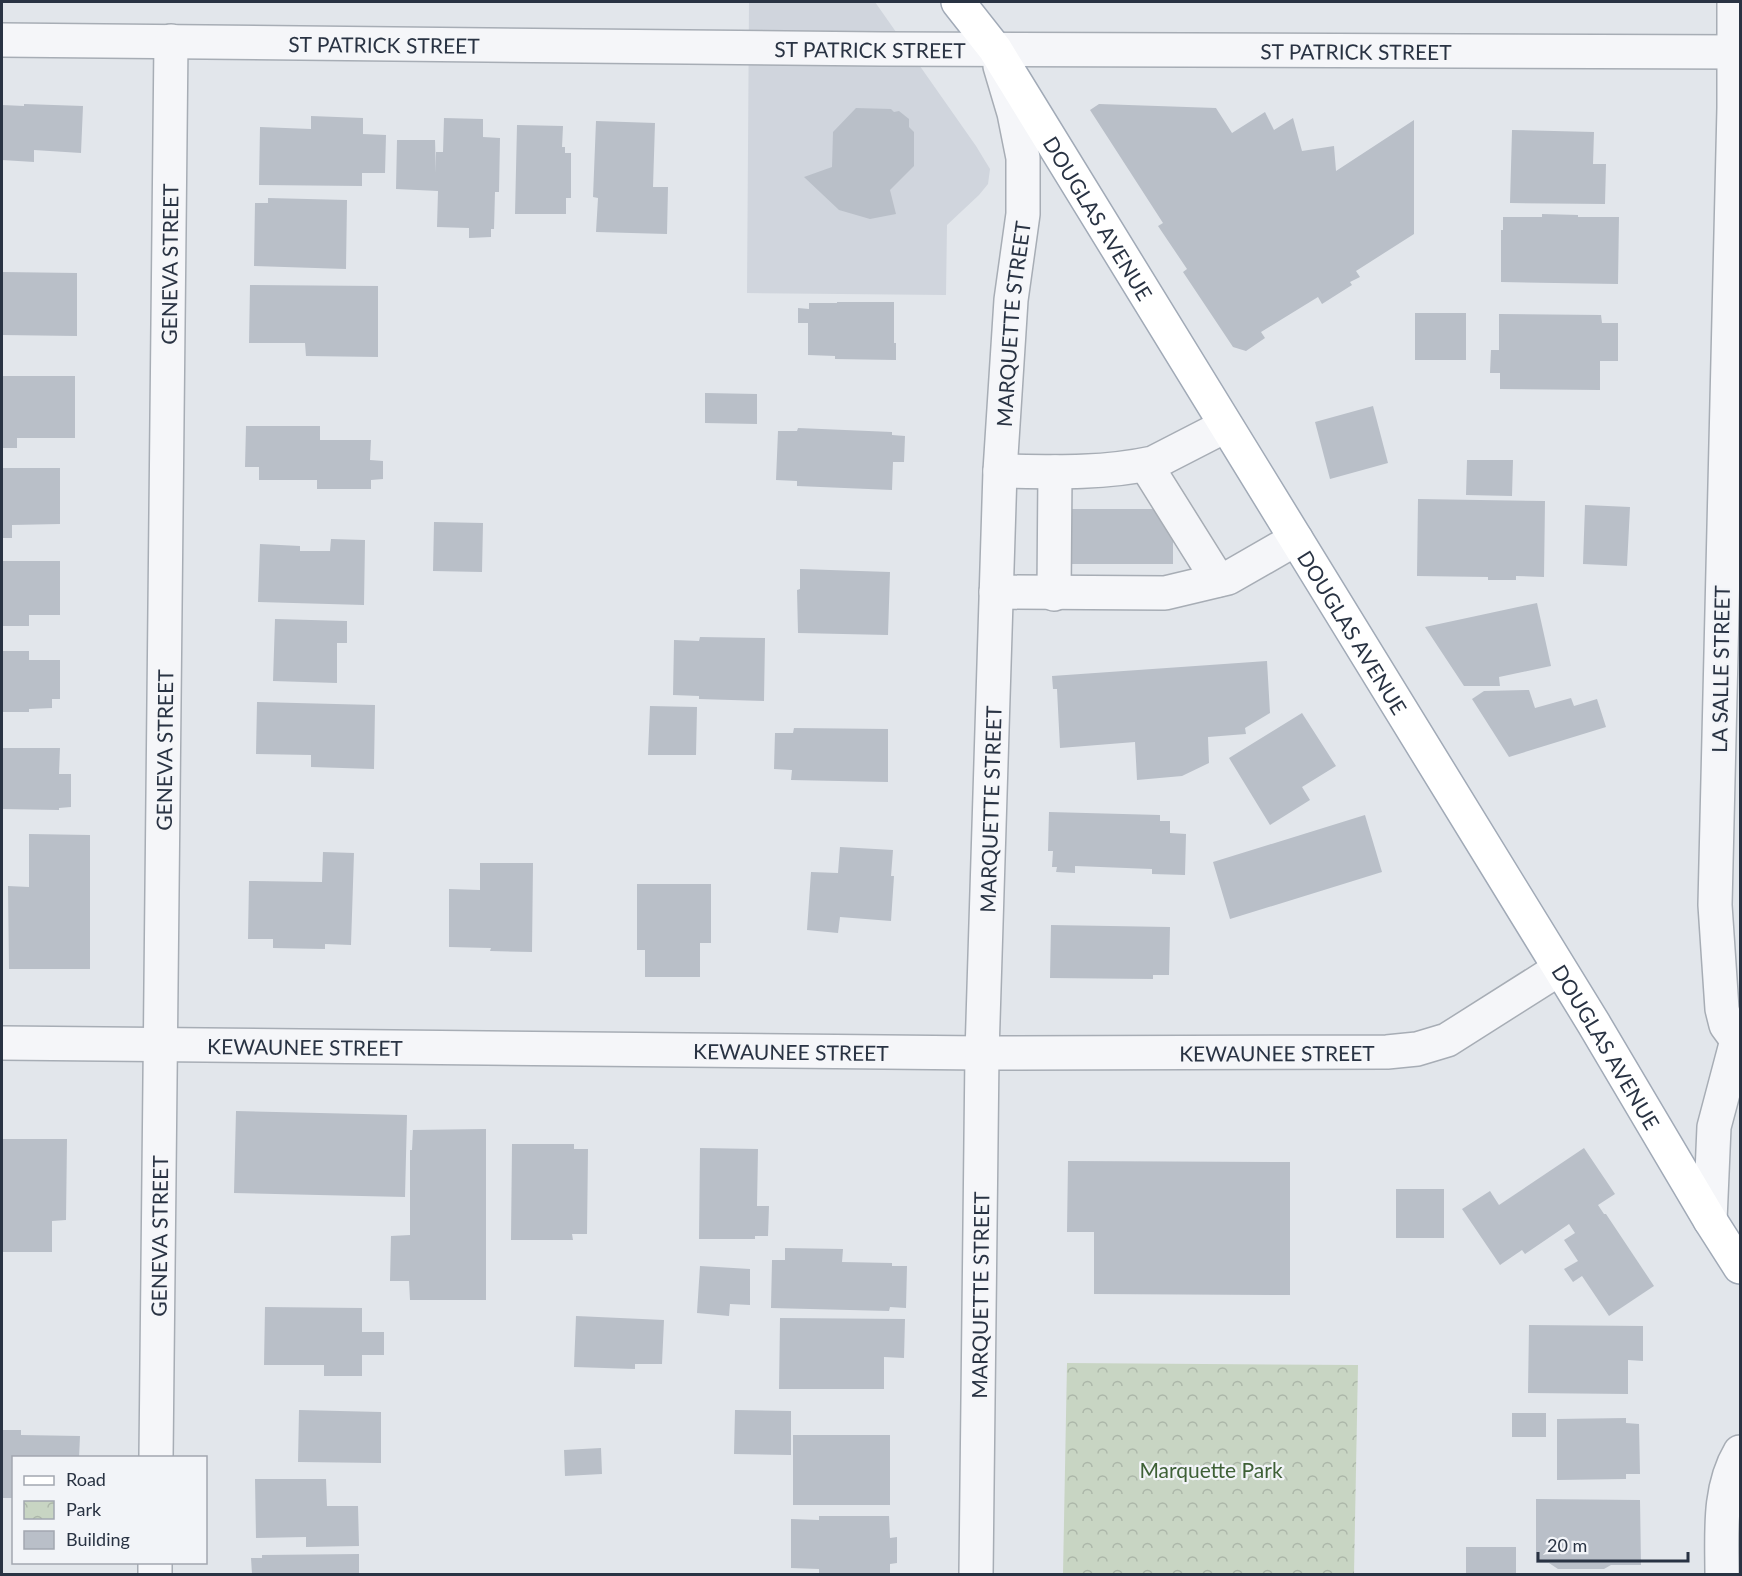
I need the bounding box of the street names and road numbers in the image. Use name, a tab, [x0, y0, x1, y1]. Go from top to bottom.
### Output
street label: ST PATRICK STREET	[288, 30, 480, 57]
street label: ST PATRICK STREET	[774, 35, 966, 62]
street label: ST PATRICK STREET	[1260, 38, 1452, 63]
street label: DOUGLAS AVENUE	[1039, 131, 1159, 304]
street label: GENEVA STREET	[155, 183, 182, 345]
street label: MARQUETTE STREET	[990, 219, 1035, 428]
street label: DOUGLAS AVENUE	[1293, 545, 1413, 719]
street label: LA SALLE STREET	[1706, 584, 1734, 753]
street label: GENEVA STREET	[150, 669, 177, 831]
street label: MARQUETTE STREET	[974, 705, 1005, 913]
street label: DOUGLAS AVENUE	[1548, 960, 1666, 1133]
street label: KEWAUNEE STREET	[207, 1033, 404, 1060]
street label: KEWAUNEE STREET	[693, 1038, 889, 1065]
street label: KEWAUNEE STREET	[1179, 1040, 1375, 1065]
street label: GENEVA STREET	[145, 1155, 172, 1317]
street label: MARQUETTE STREET	[966, 1191, 993, 1399]

